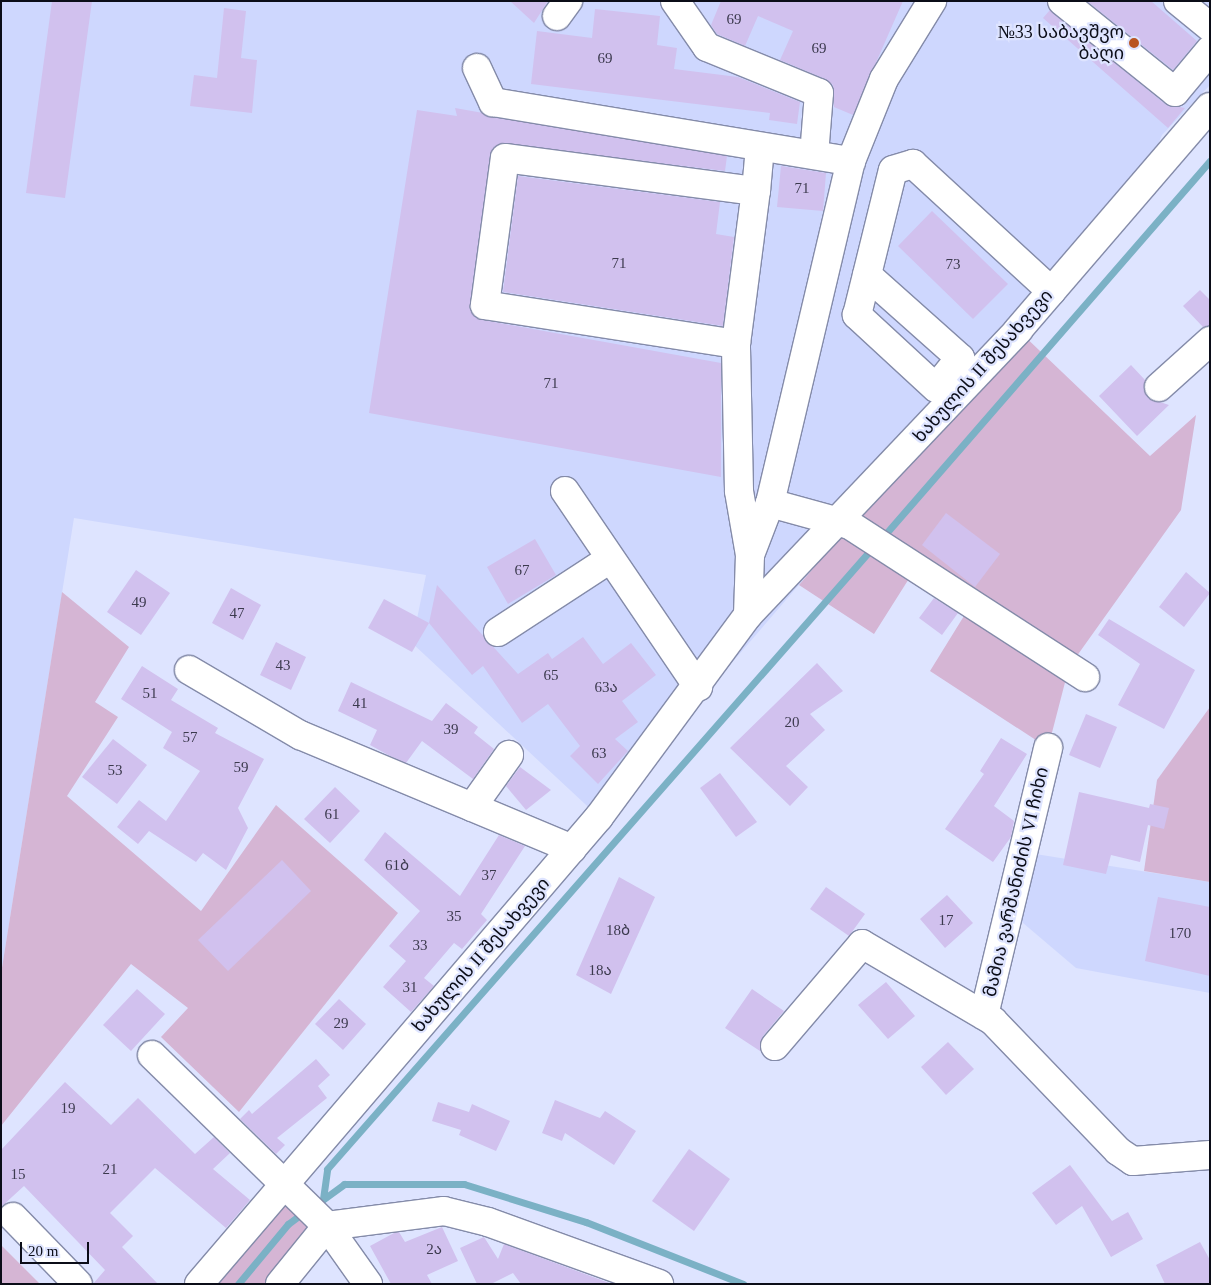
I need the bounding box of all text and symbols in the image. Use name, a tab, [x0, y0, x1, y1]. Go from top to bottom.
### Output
house number: 69	[726, 11, 742, 29]
place label: №33 საბავშვო ბაღი	[998, 22, 1124, 64]
marker: №33 საბავშვო ბაღი	[1128, 37, 1140, 49]
house number: 69	[812, 40, 826, 58]
house number: 69	[598, 50, 612, 68]
house number: 71	[794, 180, 810, 198]
house number: 71	[612, 255, 626, 273]
house number: 73	[946, 256, 960, 274]
street label: ხახულის II შესახვევი	[909, 285, 1057, 447]
house number: 71	[544, 375, 558, 393]
house number: 67	[514, 562, 530, 580]
house number: 49	[132, 594, 146, 612]
house number: 47	[230, 605, 244, 623]
house number: 43	[276, 657, 290, 675]
house number: 65	[544, 667, 558, 685]
house number: 63ა	[594, 679, 618, 697]
house number: 51	[142, 685, 158, 703]
house number: 41	[352, 695, 368, 713]
house number: 20	[784, 714, 800, 732]
house number: 39	[444, 721, 458, 739]
house number: 57	[182, 729, 198, 747]
house number: 63	[592, 745, 606, 763]
house number: 59	[234, 759, 248, 777]
house number: 53	[108, 762, 122, 780]
street label: მამია ვარშანიძის VI ჩიხი	[979, 765, 1053, 999]
house number: 61	[324, 806, 340, 824]
house number: 61ბ	[385, 857, 409, 875]
house number: 37	[482, 867, 496, 885]
street label: ხახულის II შესახვევი	[408, 873, 554, 1037]
house number: 35	[446, 908, 462, 926]
house number: 17	[938, 912, 954, 930]
house number: 18ბ	[606, 922, 630, 940]
house number: 170	[1169, 925, 1191, 943]
house number: 33	[412, 937, 428, 955]
house number: 18ა	[588, 962, 612, 980]
house number: 31	[402, 979, 418, 997]
house number: 29	[334, 1015, 348, 1033]
house number: 19	[60, 1100, 76, 1118]
house number: 21	[102, 1161, 118, 1179]
house number: 15	[10, 1166, 26, 1184]
scale bar	[22, 1232, 91, 1264]
house number: 2ა	[426, 1241, 442, 1259]
text: 20 m	[28, 1243, 58, 1259]

